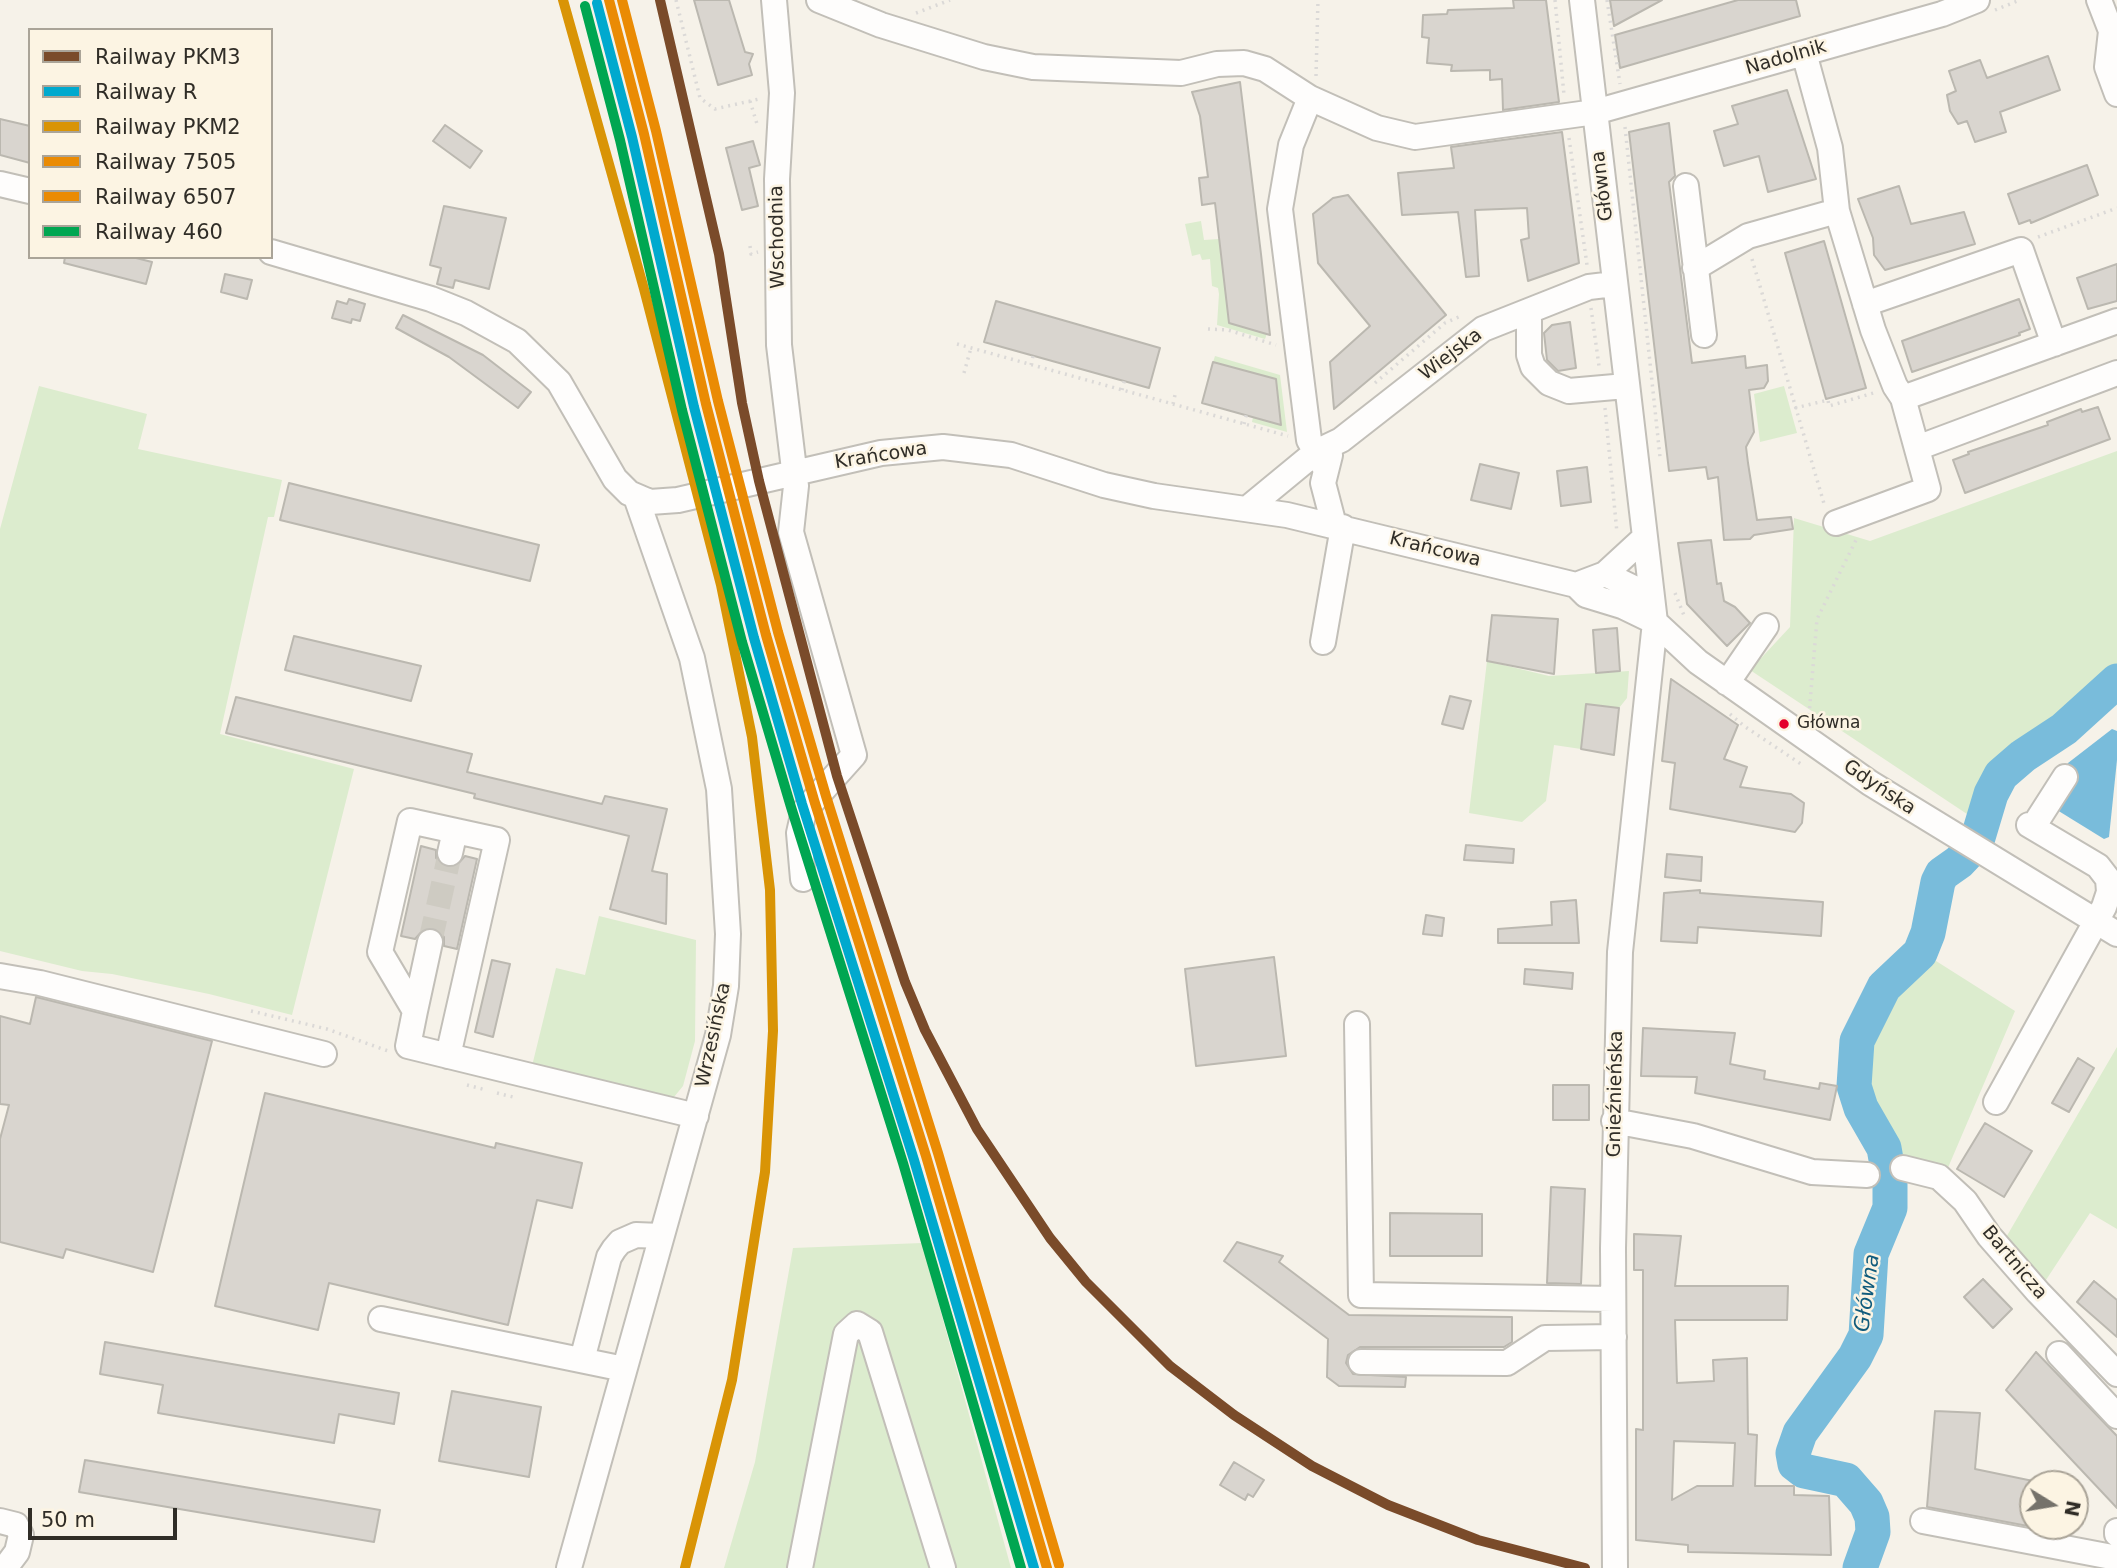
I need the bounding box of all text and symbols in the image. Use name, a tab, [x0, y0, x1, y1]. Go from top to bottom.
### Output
legend	[28, 28, 273, 259]
street label: Nadolnik	[1743, 36, 1829, 80]
text: Railway PKM3	[95, 45, 241, 69]
text: Railway R	[95, 80, 197, 104]
text: Railway PKM2	[95, 115, 241, 139]
street label: Główna	[1587, 149, 1619, 223]
text: Railway 7505	[95, 150, 236, 174]
text: Railway 6507	[95, 185, 236, 209]
street label: Wschodnia	[766, 185, 790, 289]
text: Railway 460	[95, 220, 223, 244]
street label: Wiejska	[1415, 324, 1487, 386]
street label: Krańcowa	[833, 437, 929, 475]
street label: Krańcowa	[1387, 528, 1483, 572]
place label: Główna	[1797, 714, 1861, 734]
marker: Główna	[1777, 717, 1791, 731]
street label: Gdyńska	[1839, 756, 1919, 820]
street label: Wrzesińska	[692, 980, 736, 1090]
street label: Gnieźnieńska	[1603, 1030, 1629, 1158]
street label: Bartnicza	[1977, 1221, 2051, 1305]
water label: Główna	[1850, 1252, 1886, 1334]
north arrow	[2019, 1470, 2089, 1540]
scale bar	[32, 1494, 180, 1538]
text: N	[2060, 1499, 2085, 1519]
text: 50 m	[41, 1508, 95, 1532]

